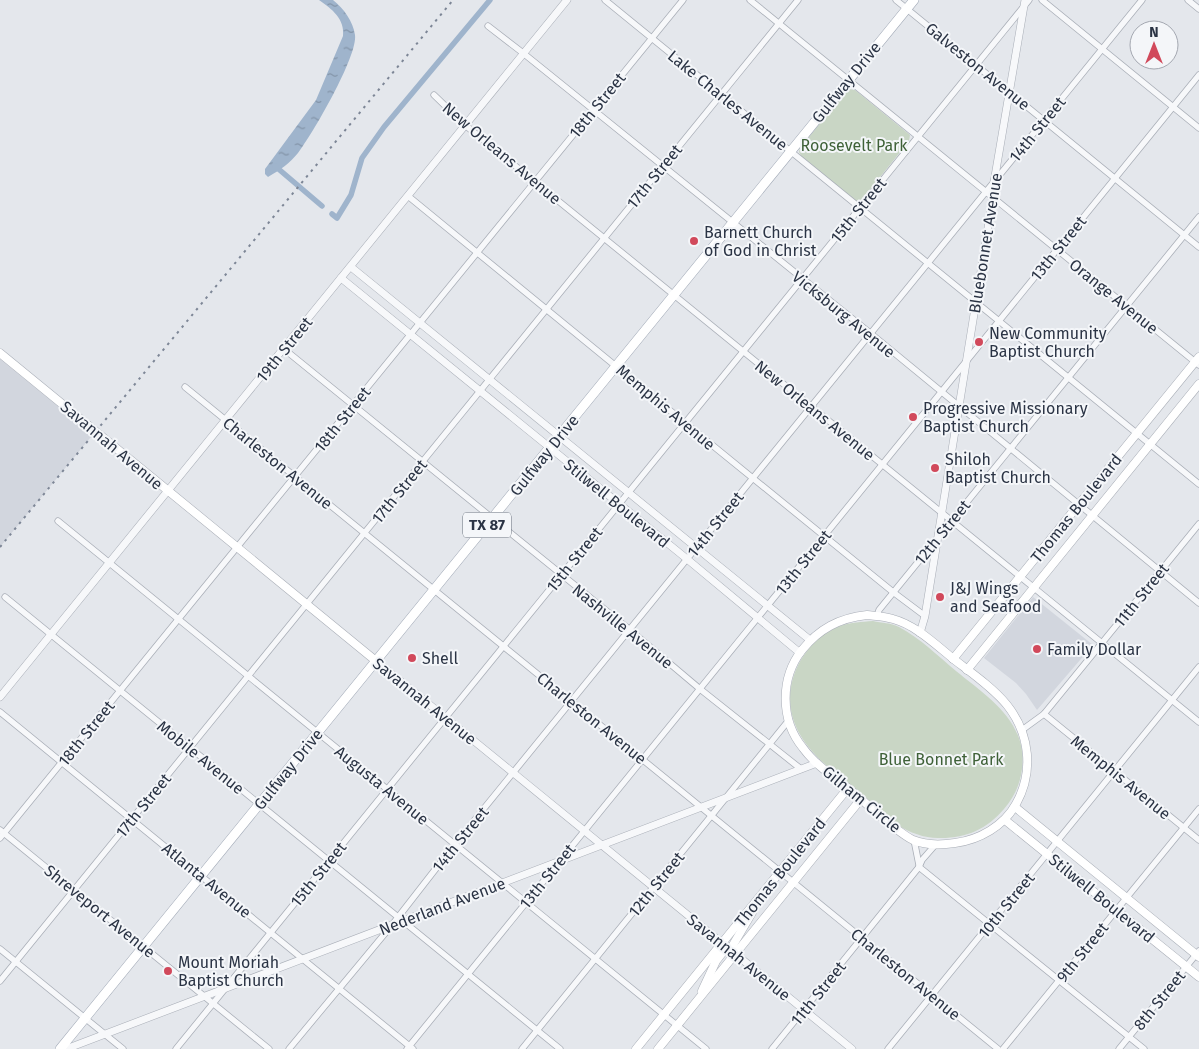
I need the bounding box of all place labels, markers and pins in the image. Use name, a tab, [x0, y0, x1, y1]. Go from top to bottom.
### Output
place label: Barnett Church of God in Christ	[704, 223, 817, 260]
marker: Barnett Church of God in Christ	[688, 235, 700, 247]
place label: New Community Baptist Church	[989, 324, 1107, 361]
marker: New Community Baptist Church	[973, 336, 985, 348]
place label: Progressive Missionary Baptist Church	[923, 399, 1088, 436]
marker: Progressive Missionary Baptist Church	[907, 411, 919, 423]
place label: Shiloh Baptist Church	[945, 450, 1051, 487]
marker: Shiloh Baptist Church	[929, 462, 941, 474]
place label: J&J Wings and Seafood	[950, 579, 1041, 616]
marker: J&J Wings and Seafood	[934, 591, 946, 603]
place label: Family Dollar	[1047, 640, 1142, 659]
marker: Family Dollar	[1031, 643, 1043, 655]
place label: Shell	[422, 649, 459, 668]
marker: Shell	[406, 652, 418, 664]
place label: Mount Moriah Baptist Church	[178, 953, 284, 990]
marker: Mount Moriah Baptist Church	[162, 965, 174, 977]

